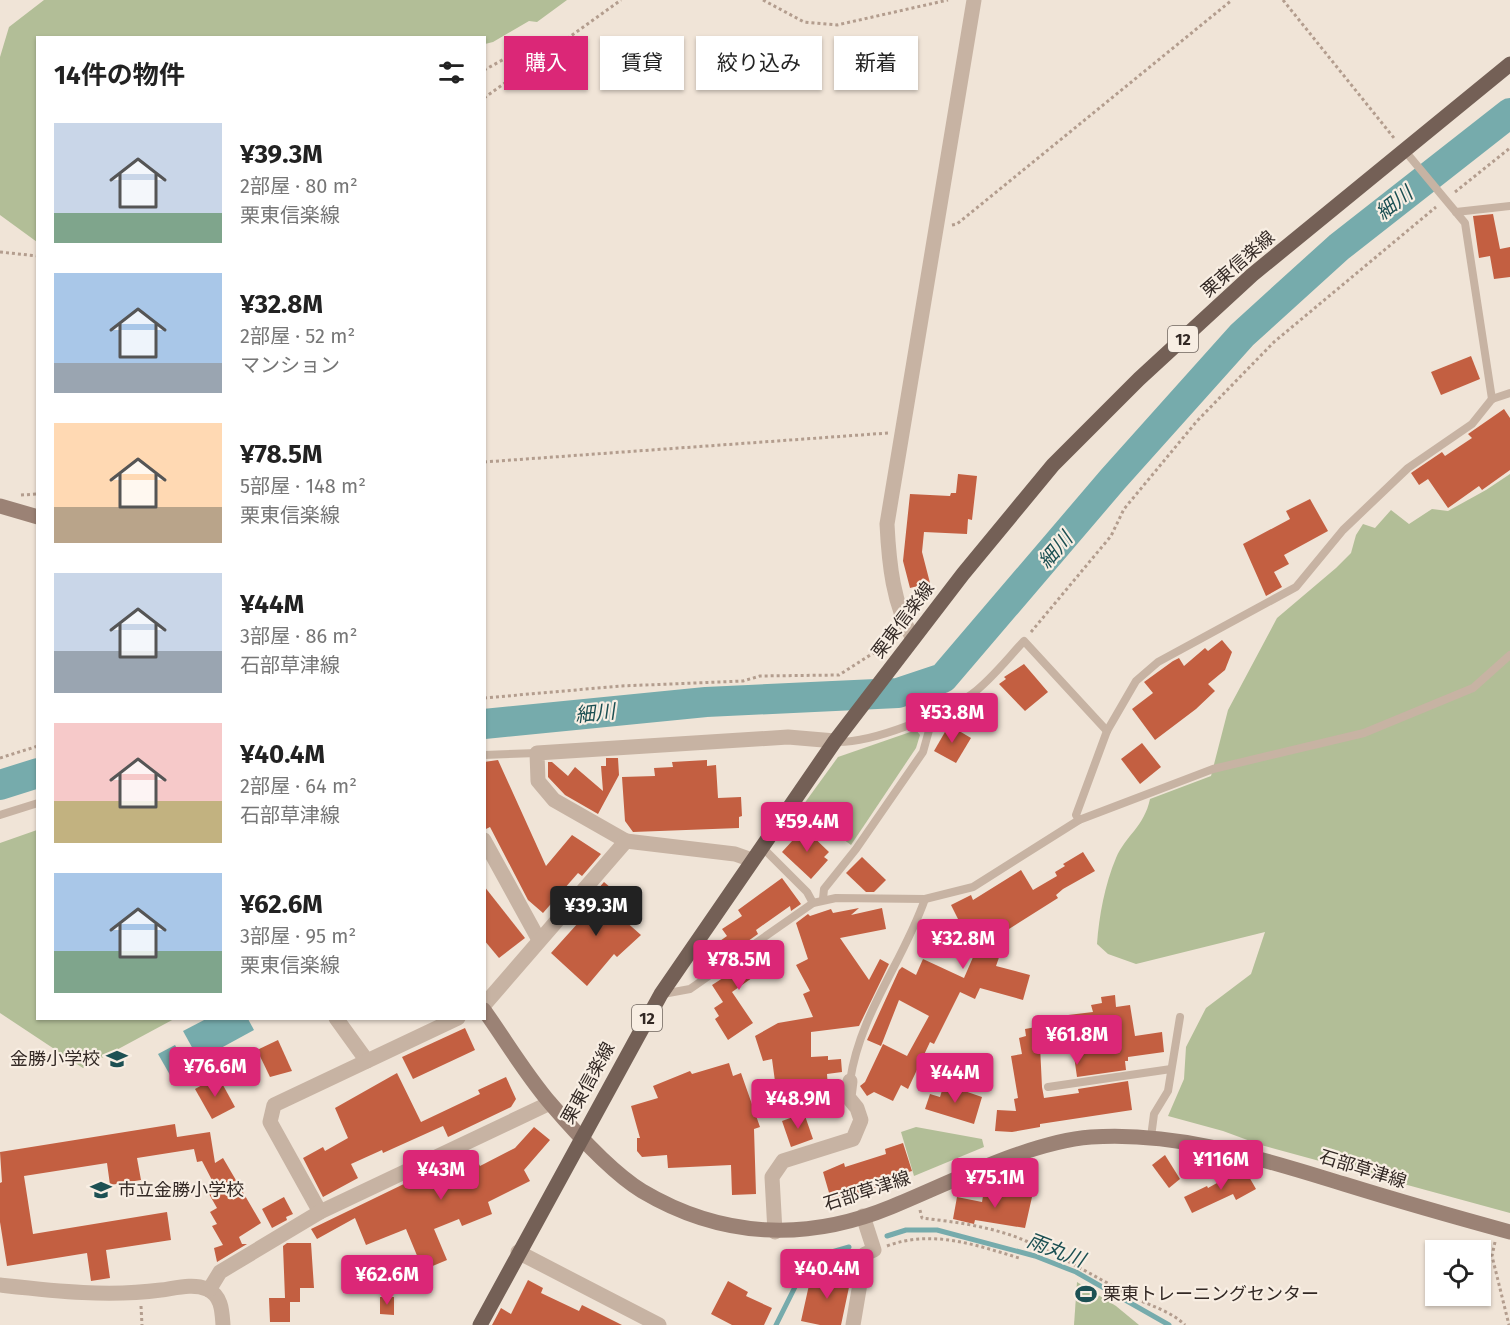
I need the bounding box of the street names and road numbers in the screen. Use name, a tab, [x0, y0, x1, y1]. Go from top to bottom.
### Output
street label: 栗東信楽線	[1197, 226, 1279, 302]
road number: 12	[1168, 326, 1198, 352]
street label: 栗東信楽線	[867, 577, 939, 663]
road number: 12	[632, 1005, 662, 1031]
street label: 栗東信楽線	[557, 1038, 619, 1128]
street label: 石部草津線	[1317, 1145, 1409, 1193]
street label: 石部草津線	[821, 1167, 913, 1215]

